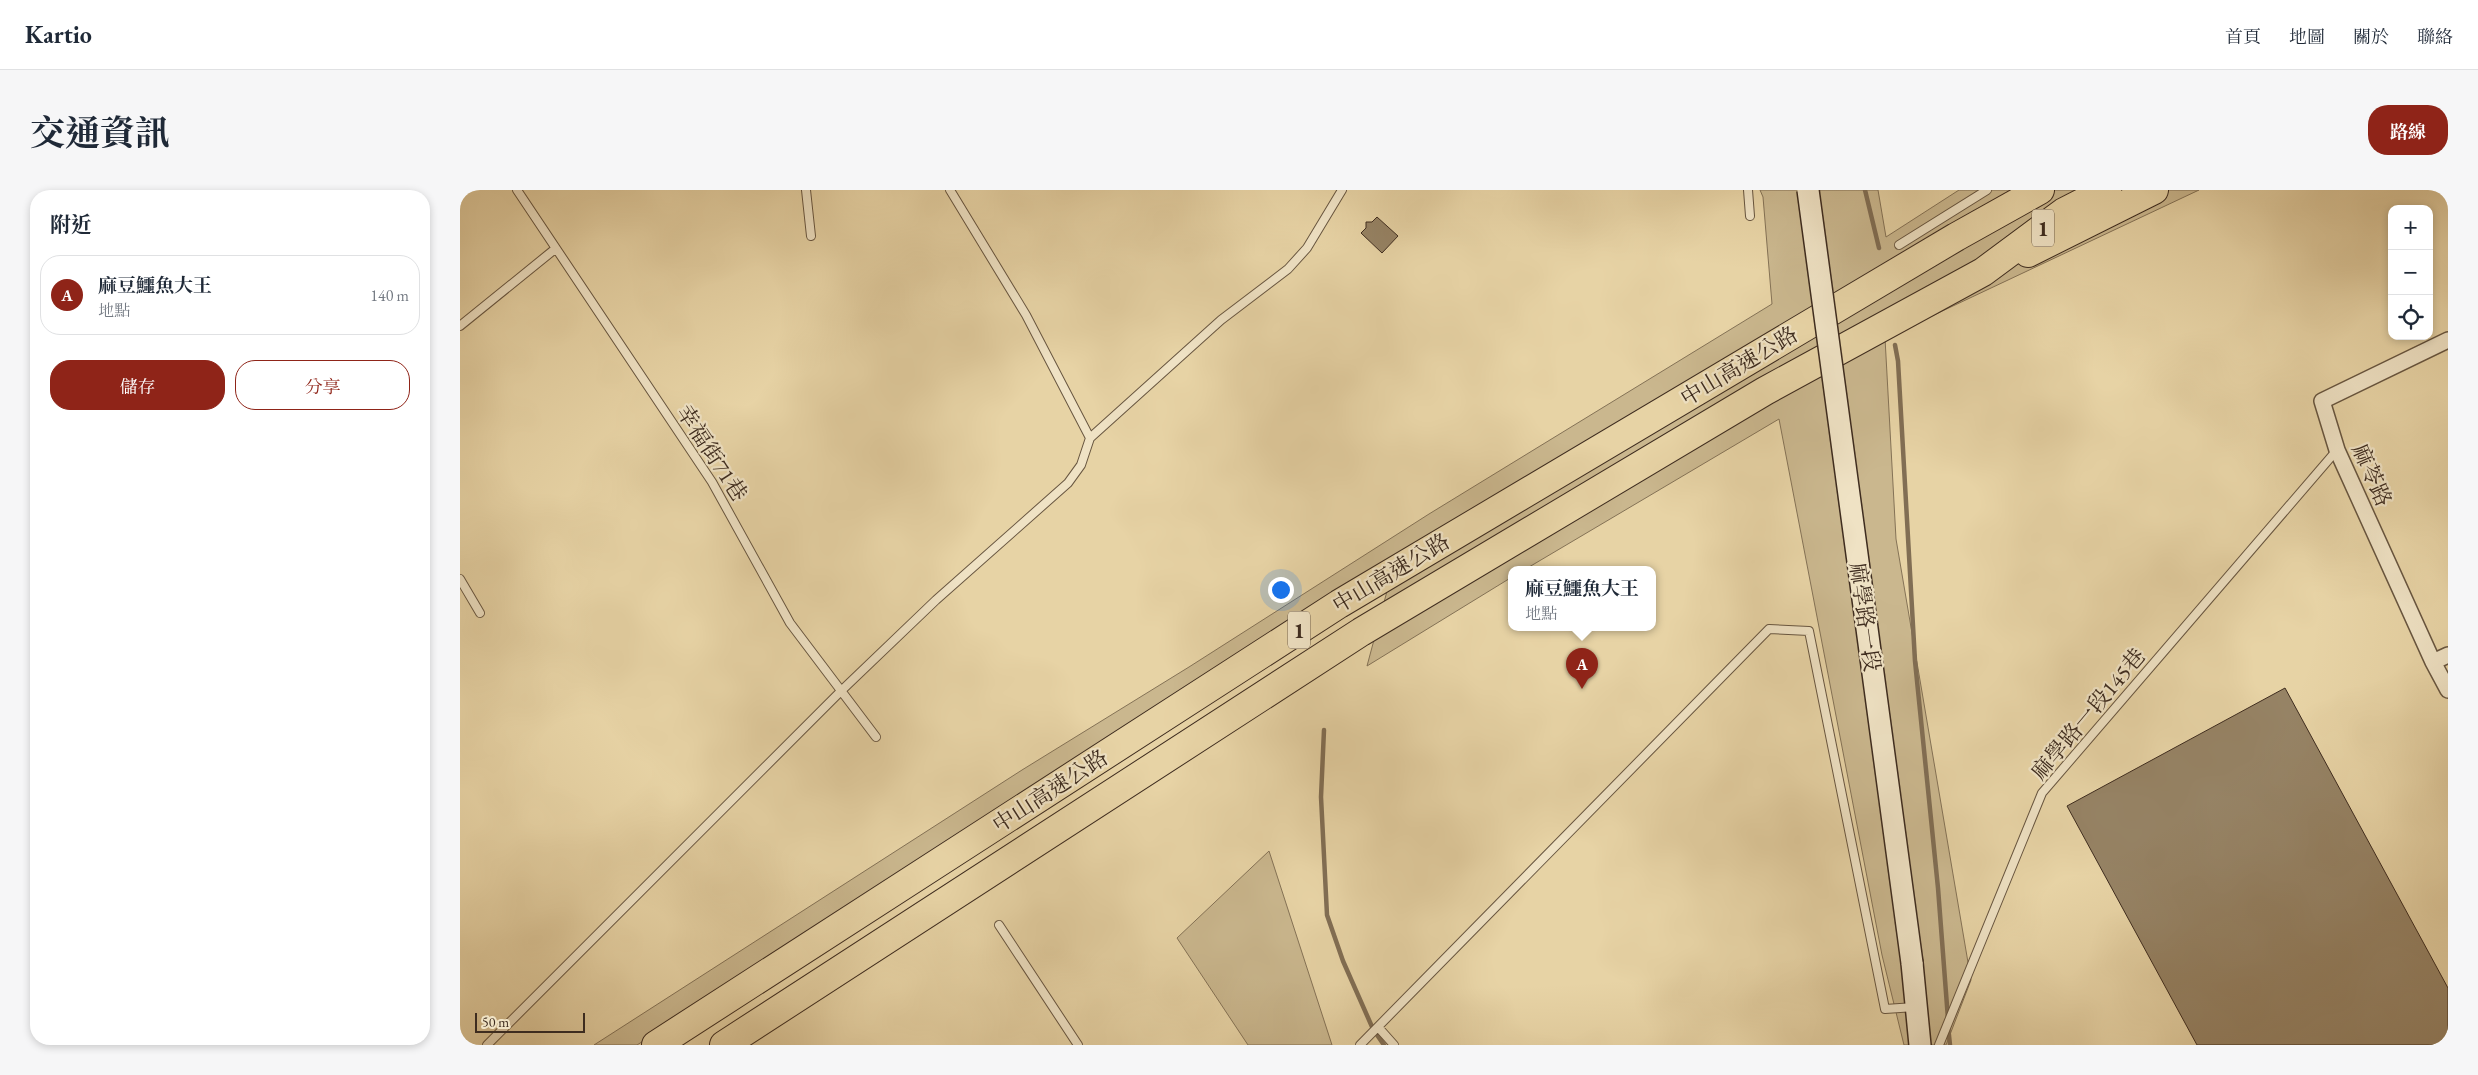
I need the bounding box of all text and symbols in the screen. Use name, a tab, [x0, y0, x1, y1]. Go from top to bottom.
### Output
text: Kartio	[25, 19, 92, 50]
text: 首頁	[2225, 25, 2261, 48]
text: 地圖	[2289, 25, 2325, 48]
text: 關於	[2353, 25, 2389, 48]
text: 聯絡	[2417, 25, 2453, 48]
button: 路線	[2368, 105, 2448, 155]
text: 交通資訊	[30, 110, 170, 155]
map controls	[2388, 205, 2433, 340]
button: +	[2388, 205, 2433, 250]
road number: 1	[2032, 209, 2054, 246]
text: 附近	[50, 211, 92, 238]
button: −	[2388, 250, 2433, 295]
text: 麻豆鱷魚大王	[98, 273, 212, 298]
text: A	[61, 285, 73, 306]
text: 140 m	[370, 285, 409, 306]
button: locate	[2388, 295, 2433, 340]
text: 地點	[98, 300, 130, 321]
street label: 中山高速公路	[1675, 320, 1803, 412]
button: 儲存	[50, 360, 225, 410]
button: 分享	[235, 360, 410, 410]
street label: 幸福街71巷	[670, 399, 754, 507]
street label: 麻苓路	[2345, 439, 2399, 511]
street label: 中山高速公路	[1327, 527, 1455, 619]
street label: 麻學路一段	[1843, 561, 1887, 673]
popup	[1508, 566, 1656, 631]
text: 麻豆鱷魚大王	[1525, 576, 1639, 601]
your location	[1268, 577, 1294, 603]
text: 地點	[1525, 603, 1557, 624]
road number: 1	[1288, 612, 1310, 648]
street label: 麻學路一段145巷	[2024, 642, 2152, 786]
pin: A	[1566, 648, 1598, 689]
street label: 中山高速公路	[987, 743, 1113, 839]
scale bar	[475, 1010, 585, 1033]
text: 50 m	[482, 1013, 509, 1031]

